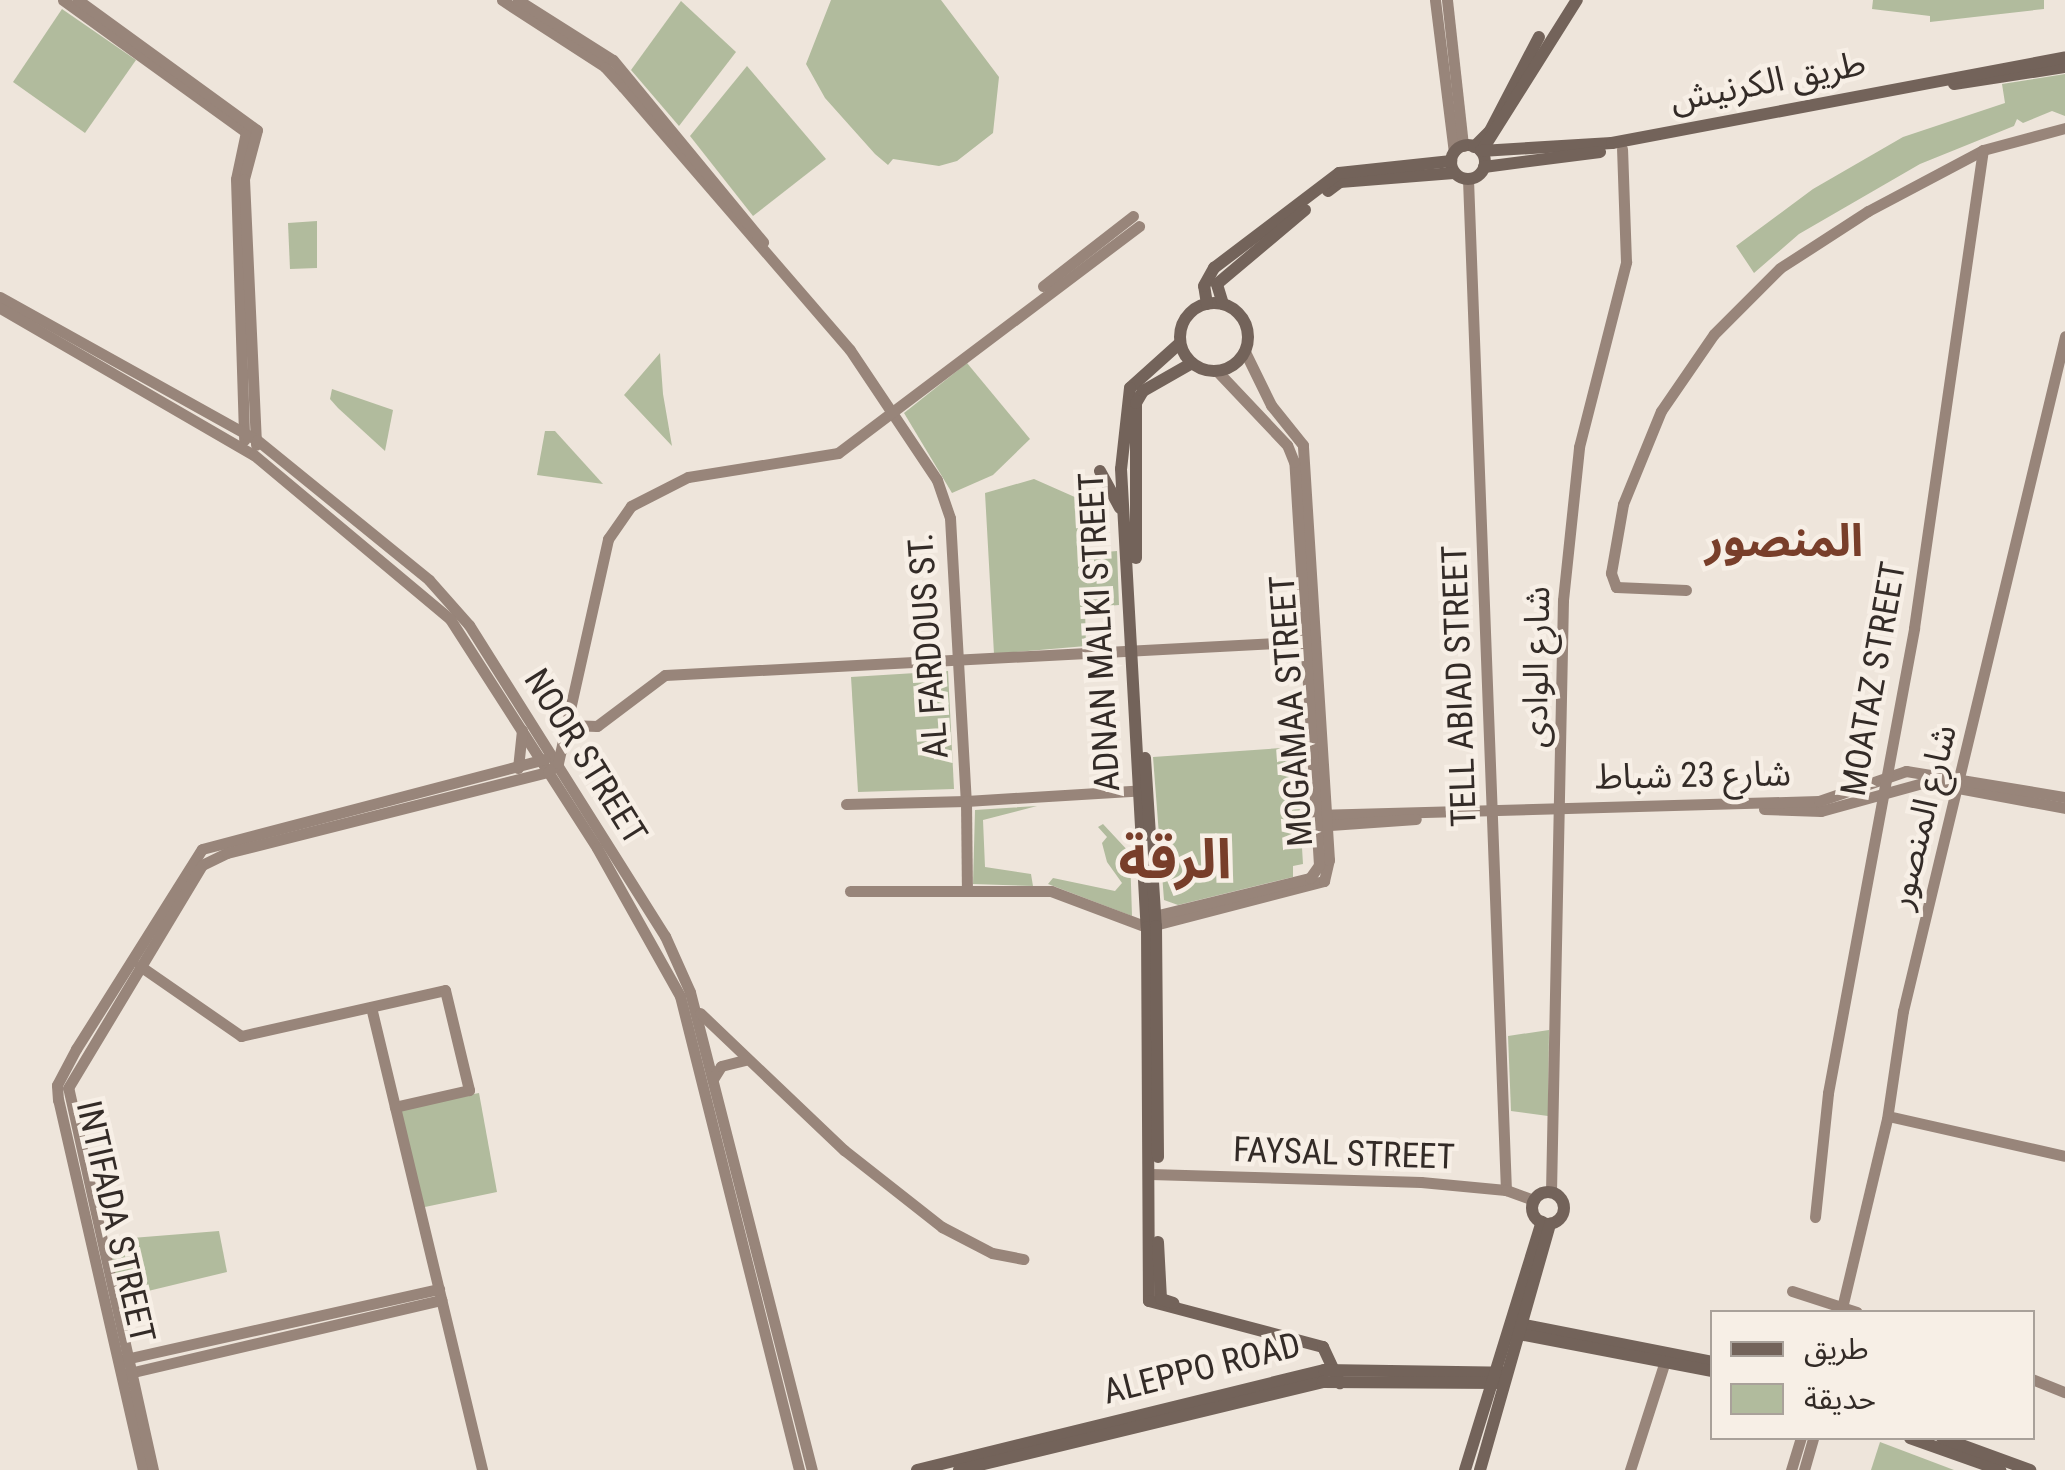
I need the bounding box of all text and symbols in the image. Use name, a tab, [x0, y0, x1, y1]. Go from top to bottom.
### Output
street label: طريق الكرنيش	[1667, 42, 1869, 122]
street label: ADNAN MALKI STREET	[1071, 471, 1129, 793]
district label: المنصور	[1705, 514, 1863, 568]
street label: AL FARDOUS ST.	[900, 532, 958, 760]
street label: TELL ABIAD STREET	[1434, 544, 1486, 828]
street label: MOATAZ STREET	[1833, 559, 1915, 799]
street label: MOGAMAA STREET	[1262, 574, 1322, 848]
street label: شارع الوادى	[1515, 586, 1559, 748]
street label: NOOR STREET	[515, 662, 655, 852]
street label: شارع المنصور	[1880, 720, 1966, 914]
street label: شارع 23 شباط	[1595, 753, 1791, 799]
district label: الرقة	[1119, 827, 1231, 893]
street label: INTIFADA STREET	[67, 1097, 163, 1347]
street label: FAYSAL STREET	[1232, 1129, 1456, 1179]
legend	[1710, 1310, 2035, 1440]
street label: ALEPPO ROAD	[1099, 1324, 1305, 1414]
text: طريق	[1804, 1331, 1869, 1366]
text: حديقة	[1804, 1381, 1876, 1416]

